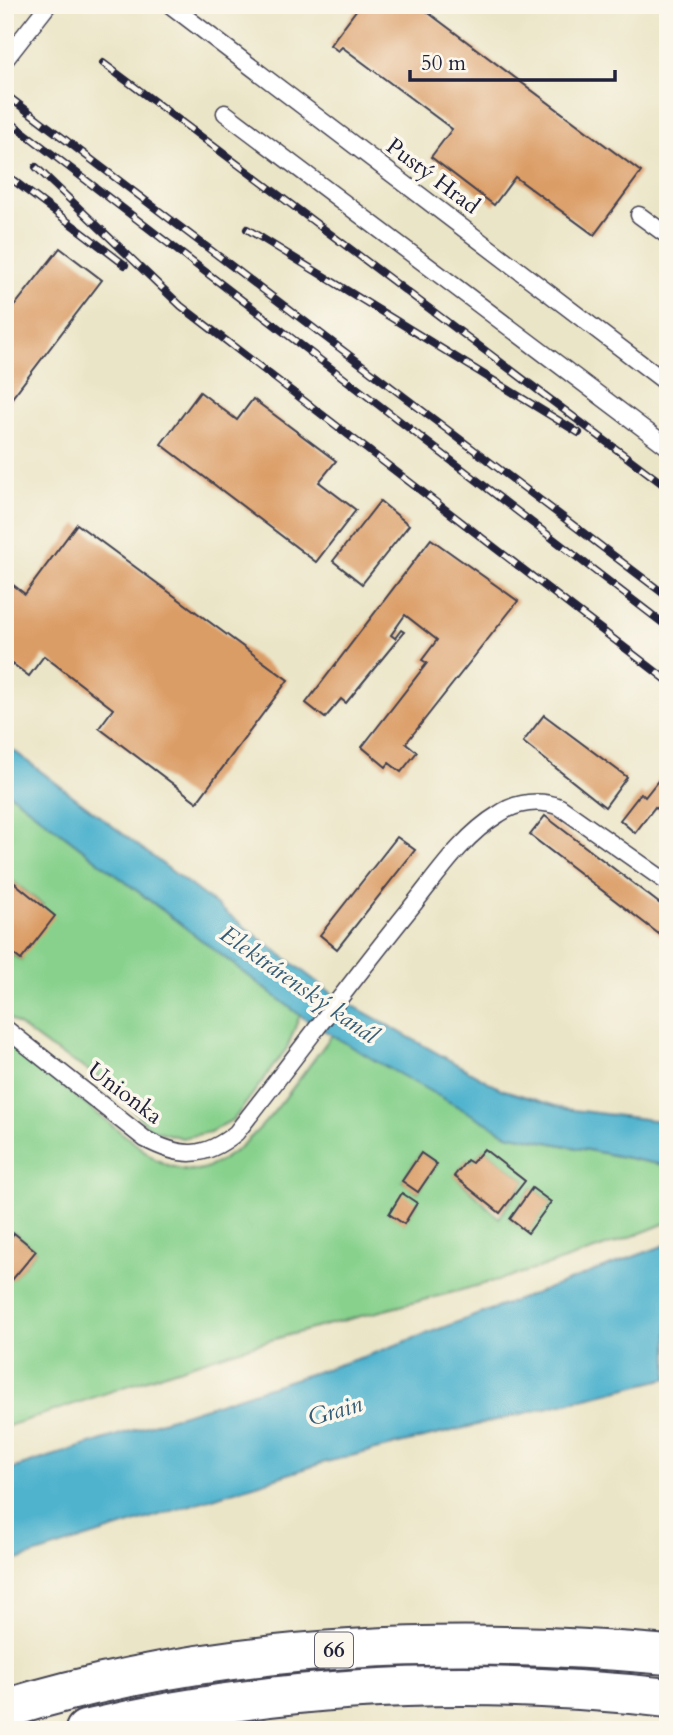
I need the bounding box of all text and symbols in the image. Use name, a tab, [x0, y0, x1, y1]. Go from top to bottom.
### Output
scale bar	[410, 38, 615, 82]
text: 50 m	[421, 49, 466, 78]
street label: Pustý Hrad	[380, 131, 487, 222]
water label: Elektrárenský kanál	[213, 918, 386, 1053]
street label: Unionka	[81, 1055, 169, 1131]
water label: Grain	[304, 1387, 366, 1434]
road number: 66	[315, 1632, 353, 1668]

